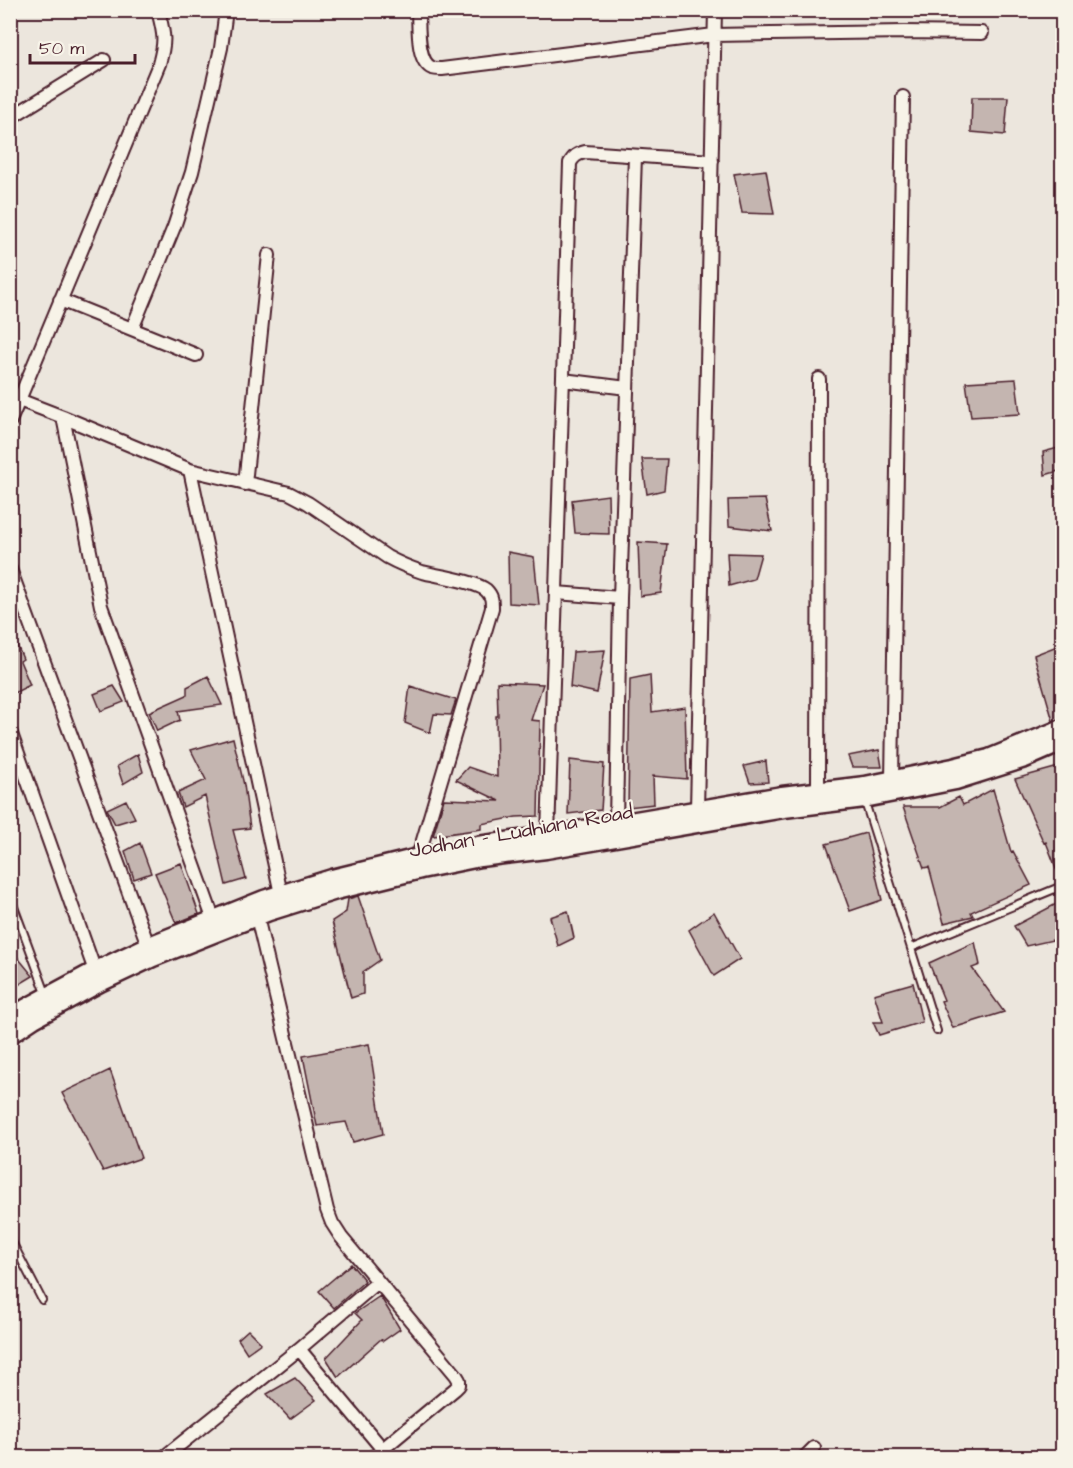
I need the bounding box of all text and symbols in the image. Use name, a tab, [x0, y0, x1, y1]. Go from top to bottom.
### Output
scale bar	[30, 27, 135, 65]
text: 50 m	[39, 36, 84, 61]
street label: Jodhan - Ludhiana Road	[407, 797, 635, 865]

